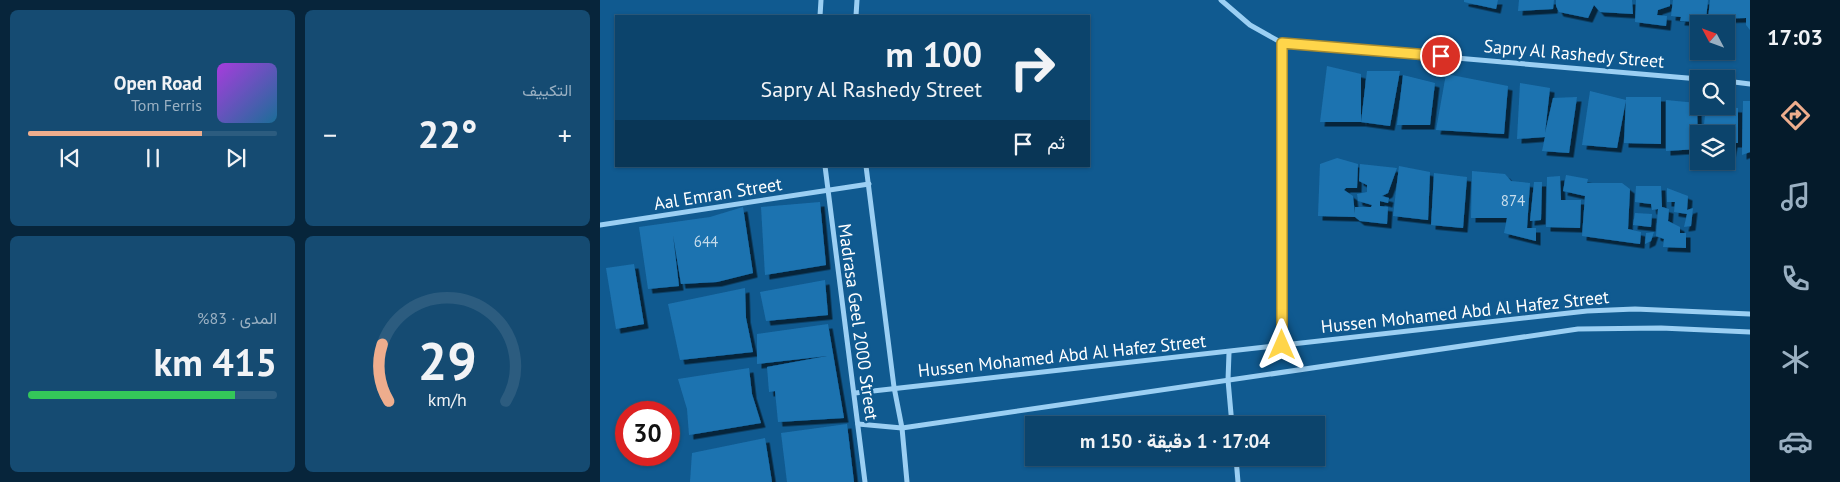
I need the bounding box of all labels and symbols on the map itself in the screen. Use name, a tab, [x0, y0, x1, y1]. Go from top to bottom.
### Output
north arrow	[1690, 15, 1735, 60]
street label: Sapry Al Rashedy Street	[1483, 34, 1665, 73]
pin	[1420, 35, 1462, 77]
street label: Aal Emran Street	[652, 172, 784, 215]
house number: 874	[1501, 191, 1525, 210]
street label: Madrasa Geel 2000 Street	[833, 222, 884, 422]
house number: 644	[694, 232, 718, 251]
street label: Hussen Mohamed Abd Al Hafez Street	[1320, 285, 1610, 338]
position arrow	[1255, 318, 1307, 370]
street label: Hussen Mohamed Abd Al Hafez Street	[917, 329, 1207, 382]
speed limit sign: 30	[615, 401, 680, 466]

